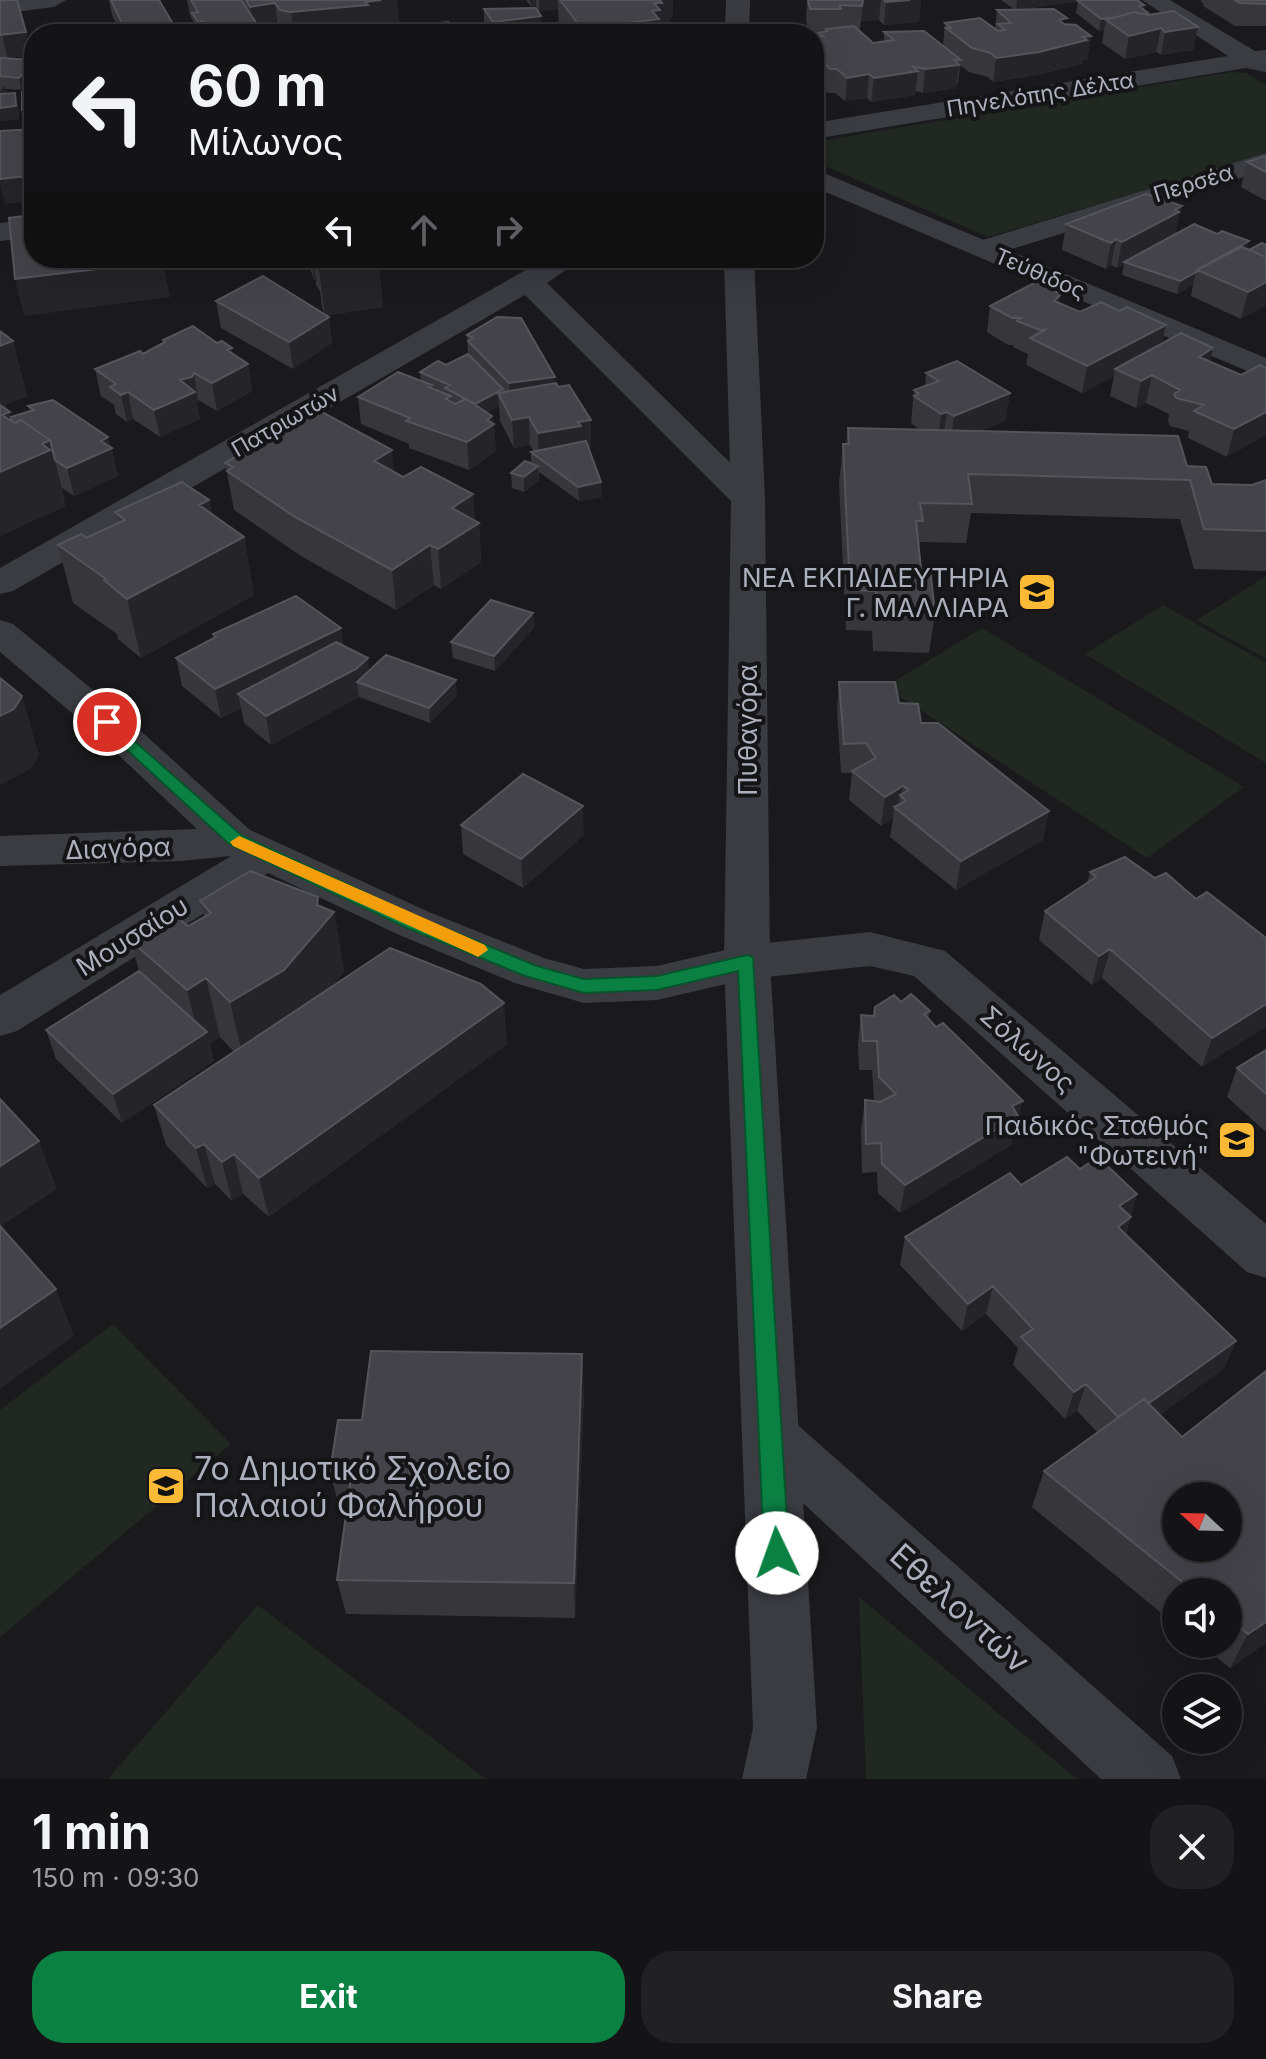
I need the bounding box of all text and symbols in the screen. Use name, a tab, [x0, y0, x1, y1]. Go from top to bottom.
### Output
text: 60 m	[188, 52, 327, 120]
icon: left	[56, 56, 160, 160]
street label: Πηνελόπης Δέλτα	[945, 66, 1135, 122]
text: Μίλωνος	[188, 120, 344, 164]
street label: Περσέα	[1150, 159, 1236, 207]
icon: left	[318, 208, 362, 252]
icon: ahead	[402, 208, 446, 252]
icon: right	[486, 208, 530, 252]
street label: Τεύθιδος	[991, 242, 1089, 304]
street label: Πατριωτών	[227, 380, 343, 462]
place label: ΝΕΑ ΕΚΠΑΙΔΕΥΤΗΡΙΑ Γ. ΜΑΛΛΙΑΡΑ	[742, 562, 1009, 623]
school or university icon: ΝΕΑ ΕΚΠΑΙΔΕΥΤΗΡΙΑ Γ. ΜΑΛΛΙΑΡΑ	[1016, 571, 1058, 613]
street label: Πυθαγόρα	[732, 664, 763, 796]
pin	[73, 688, 141, 756]
icon: arrive	[85, 700, 129, 744]
street label: Διαγόρα	[65, 831, 171, 865]
street label: Μουσαίου	[71, 890, 193, 982]
street label: Σόλωνος	[974, 1000, 1082, 1098]
place label: Παιδικός Σταθμός "Φωτεινή"	[985, 1110, 1209, 1171]
school or university icon: Παιδικός Σταθμός "Φωτεινή"	[1216, 1119, 1258, 1161]
place label: 7ο Δημοτικό Σχολείο Παλαιού Φαλήρου	[194, 1449, 511, 1525]
school or university icon: 7ο Δημοτικό Σχολείο Παλαιού Φαλήρου	[145, 1465, 187, 1507]
north arrow	[1162, 1482, 1242, 1562]
map controls	[1162, 1482, 1242, 1754]
position arrow	[735, 1511, 819, 1595]
street label: Εθελοντών	[882, 1535, 1038, 1681]
button: sound	[1162, 1578, 1242, 1658]
button: layers	[1162, 1674, 1242, 1754]
text: 1 min	[32, 1802, 151, 1861]
button: close	[1150, 1805, 1234, 1889]
text: 150 m · 09:30	[32, 1862, 199, 1893]
button: Exit	[32, 1951, 625, 2043]
button: Share	[641, 1951, 1234, 2043]

